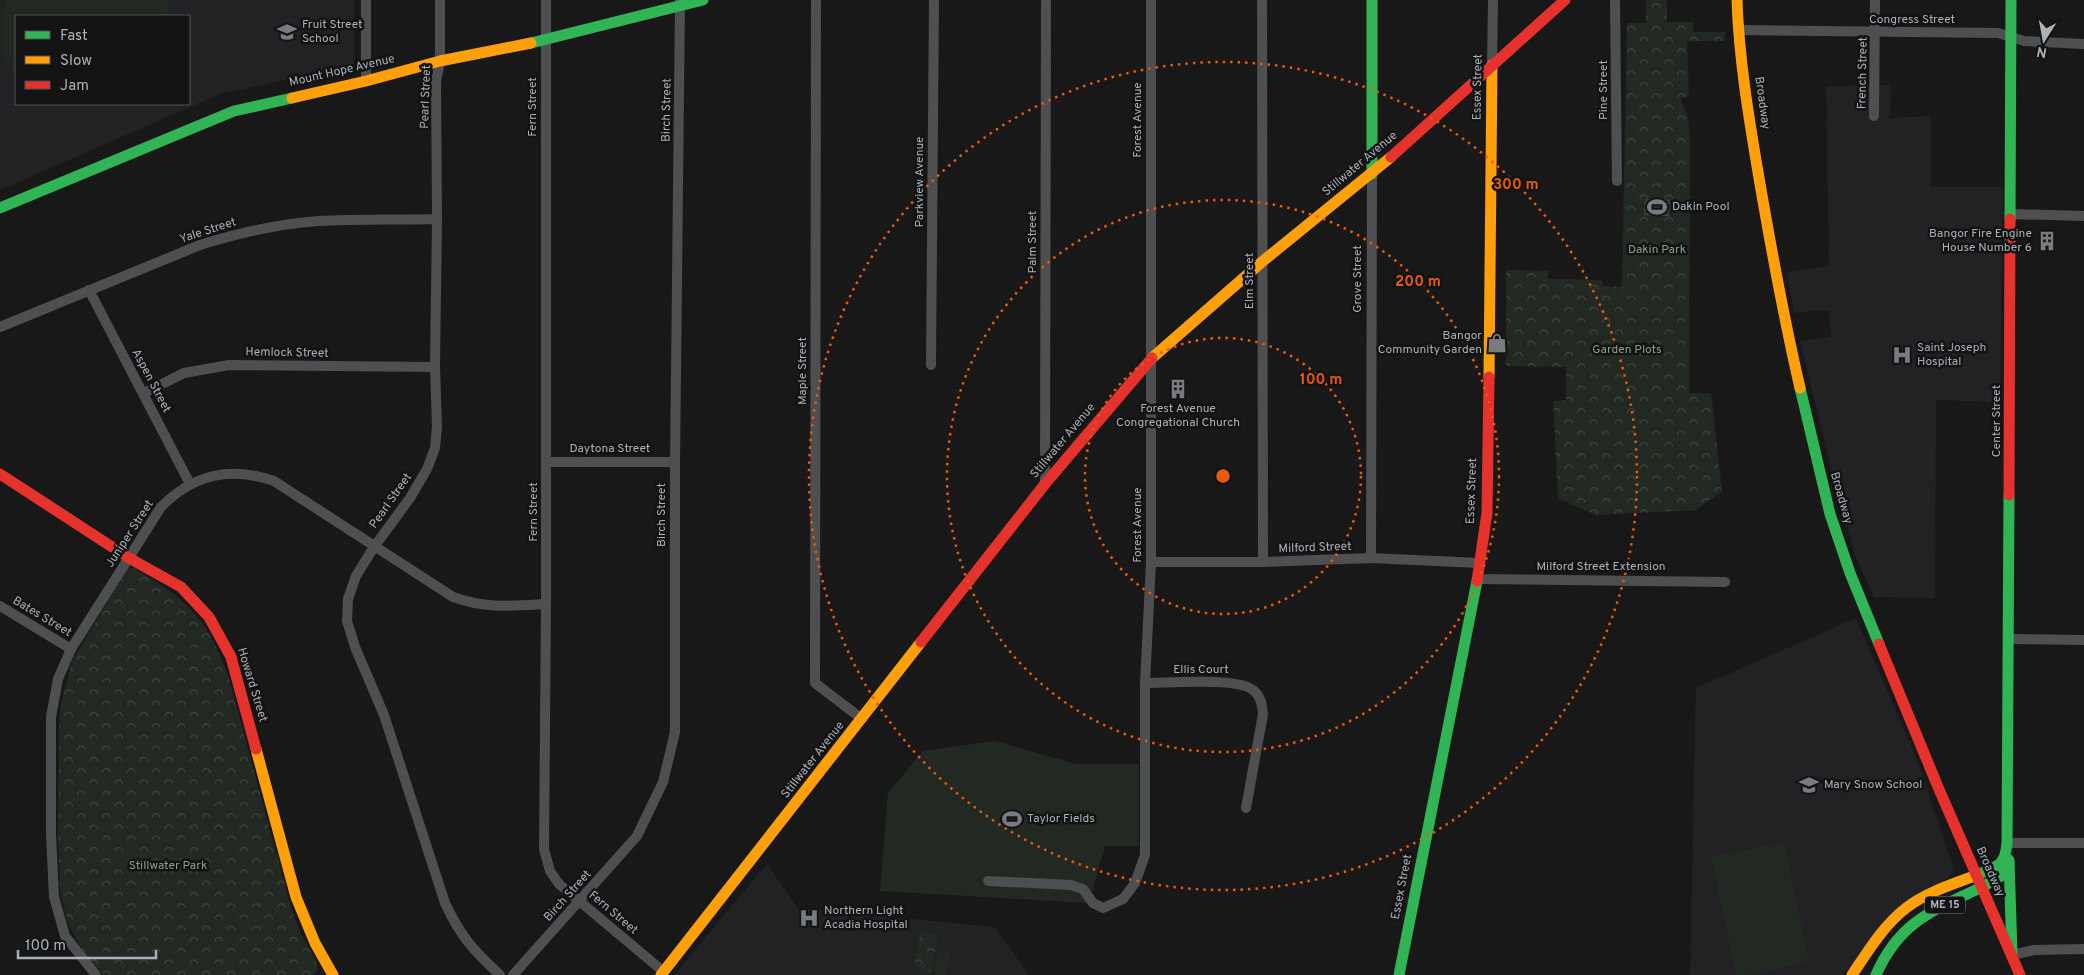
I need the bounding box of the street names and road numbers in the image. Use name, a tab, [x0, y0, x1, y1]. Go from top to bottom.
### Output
street label: Congress Street	[1869, 12, 1955, 28]
street label: French Street	[1854, 37, 1872, 109]
street label: Mount Hope Avenue	[288, 51, 396, 91]
street label: Essex Street	[1469, 54, 1487, 120]
street label: Pine Street	[1596, 60, 1612, 120]
street label: Pearl Street	[417, 65, 435, 129]
street label: Broadway	[1750, 75, 1774, 131]
street label: Fern Street	[525, 77, 541, 137]
street label: Birch Street	[658, 78, 676, 142]
street label: Forest Avenue	[1130, 82, 1146, 158]
street label: Stillwater Avenue	[1319, 128, 1401, 200]
street label: Parkview Avenue	[912, 136, 928, 228]
street label: Palm Street	[1025, 211, 1041, 273]
street label: Yale Street	[178, 214, 238, 248]
street label: Grove Street	[1350, 245, 1366, 313]
street label: Elm Street	[1242, 253, 1258, 309]
street label: Maple Street	[795, 337, 811, 405]
street label: Hemlock Street	[245, 344, 329, 362]
street label: Aspen Street	[128, 346, 174, 416]
street label: Center Street	[1989, 385, 2005, 457]
street label: Stillwater Avenue	[1027, 400, 1099, 482]
street label: Daytona Street	[570, 441, 650, 457]
street label: Essex Street	[1463, 458, 1481, 524]
street label: Pearl Street	[366, 470, 416, 532]
street label: Broadway	[1826, 470, 1856, 526]
street label: Fern Street	[526, 482, 542, 542]
street label: Birch Street	[654, 483, 670, 547]
street label: Forest Avenue	[1130, 487, 1146, 563]
street label: Juniper Street	[102, 497, 158, 571]
street label: Milford Street	[1278, 539, 1352, 557]
street label: Milford Street Extension	[1536, 559, 1666, 575]
street label: Bates Street	[9, 593, 75, 641]
street label: Howard Street	[233, 646, 271, 724]
street label: Ellis Court	[1173, 662, 1229, 678]
street label: Stillwater Avenue	[778, 718, 848, 802]
street label: Broadway	[1972, 844, 2008, 900]
street label: Essex Street	[1388, 853, 1416, 921]
street label: Birch Street	[541, 867, 595, 925]
street label: Fern Street	[585, 888, 641, 938]
road number: ME 15	[1925, 896, 1965, 914]

